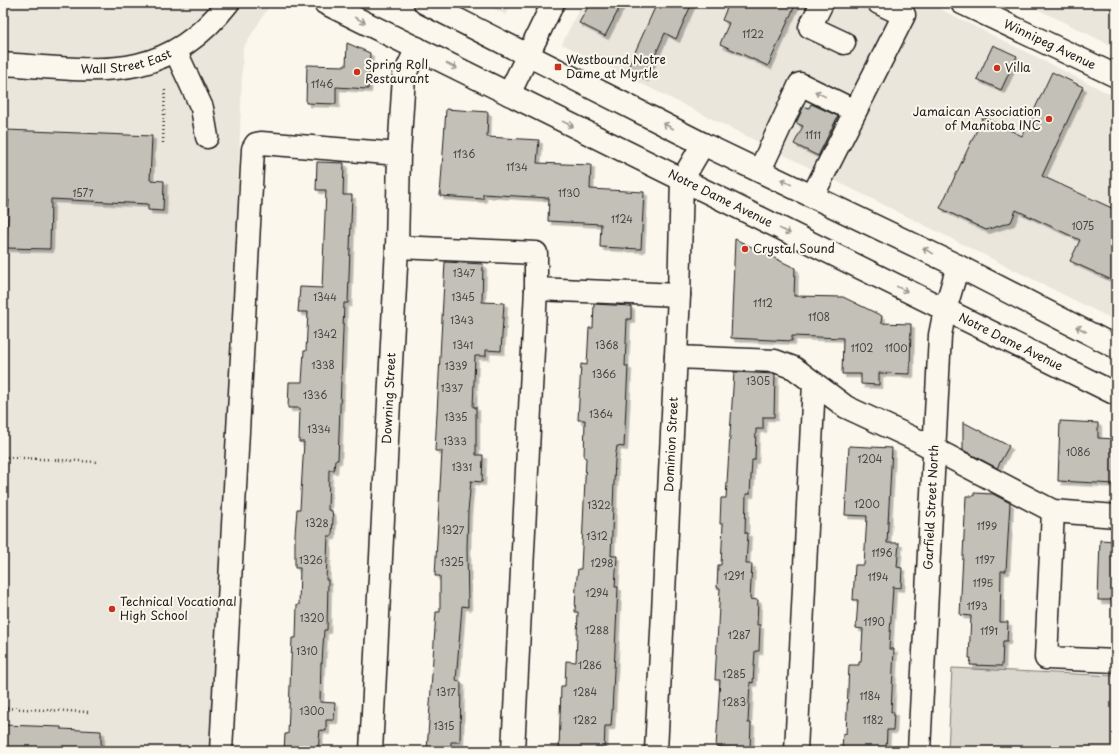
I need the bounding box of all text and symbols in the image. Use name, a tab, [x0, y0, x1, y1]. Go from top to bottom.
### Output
street label: Winnipeg Avenue	[1001, 14, 1100, 73]
one-way arrow	[354, 17, 366, 24]
house number: 1122	[742, 26, 764, 41]
street label: Wall Street East	[81, 44, 175, 77]
place label: Westbound Notre Dame at Myrtle	[566, 50, 666, 82]
place label: Spring Roll Restaurant	[365, 55, 429, 87]
place label: Villa	[1005, 58, 1031, 76]
marker: Westbound Notre Dame at Myrtle	[553, 62, 563, 72]
one-way arrow	[446, 63, 458, 70]
marker: Villa	[992, 63, 1002, 73]
marker: Spring Roll Restaurant	[352, 67, 362, 77]
house number: 1146	[311, 76, 333, 91]
one-way arrow	[814, 90, 826, 97]
place label: Jamaican Association of Manitoba INC	[913, 102, 1041, 134]
marker: Jamaican Association of Manitoba INC	[1044, 114, 1054, 124]
one-way arrow	[562, 121, 574, 128]
one-way arrow	[663, 122, 675, 129]
house number: 1111	[805, 127, 821, 142]
house number: 1136	[453, 146, 475, 161]
house number: 1134	[506, 159, 528, 174]
street label: Notre Dame Avenue	[666, 164, 776, 231]
one-way arrow	[780, 178, 792, 185]
house number: 1577	[72, 185, 94, 200]
house number: 1130	[558, 185, 580, 200]
house number: 1124	[611, 211, 633, 226]
house number: 1075	[1072, 218, 1094, 233]
one-way arrow	[779, 228, 791, 235]
place label: Crystal Sound	[753, 239, 835, 257]
marker: Crystal Sound	[740, 244, 750, 254]
one-way arrow	[922, 247, 934, 254]
house number: 1347	[453, 265, 476, 280]
one-way arrow	[896, 285, 908, 293]
house number: 1344	[313, 289, 337, 304]
house number: 1345	[451, 289, 475, 304]
house number: 1112	[753, 295, 773, 310]
street label: Notre Dame Avenue	[956, 308, 1067, 375]
house number: 1108	[808, 309, 830, 324]
house number: 1343	[450, 312, 474, 327]
one-way arrow	[1075, 325, 1087, 332]
house number: 1342	[313, 326, 337, 341]
house number: 1341	[453, 337, 474, 352]
house number: 1368	[595, 337, 619, 352]
house number: 1102	[851, 340, 873, 355]
house number: 1100	[884, 340, 908, 355]
street label: Downing Street	[377, 352, 400, 445]
house number: 1338	[311, 357, 335, 372]
house number: 1339	[445, 358, 467, 373]
house number: 1366	[592, 366, 616, 381]
house number: 1305	[746, 373, 770, 388]
house number: 1337	[441, 380, 464, 395]
house number: 1336	[303, 387, 327, 402]
street label: Dominion Street	[659, 396, 682, 492]
house number: 1364	[589, 406, 613, 421]
house number: 1335	[444, 409, 468, 424]
house number: 1334	[307, 421, 331, 436]
house number: 1333	[443, 433, 467, 448]
street label: Garfield Street North	[918, 444, 942, 570]
house number: 1086	[1066, 444, 1090, 459]
house number: 1204	[858, 451, 883, 466]
house number: 1331	[452, 459, 473, 474]
house number: 1200	[854, 496, 880, 511]
house number: 1322	[587, 497, 611, 512]
house number: 1328	[305, 515, 329, 530]
house number: 1199	[977, 518, 997, 533]
house number: 1327	[442, 522, 465, 537]
house number: 1312	[586, 528, 608, 543]
house number: 1196	[871, 545, 893, 560]
house number: 1326	[299, 552, 323, 567]
house number: 1197	[975, 552, 995, 567]
house number: 1325	[440, 554, 464, 569]
house number: 1298	[590, 555, 614, 570]
house number: 1291	[723, 568, 745, 583]
house number: 1194	[867, 569, 889, 584]
house number: 1195	[973, 575, 994, 590]
house number: 1294	[585, 585, 609, 600]
place label: Technical Vocational High School	[120, 592, 237, 624]
house number: 1193	[967, 598, 988, 613]
marker: Technical Vocational High School	[107, 604, 117, 614]
house number: 1320	[300, 610, 324, 625]
house number: 1190	[863, 614, 885, 629]
house number: 1288	[585, 622, 609, 637]
house number: 1191	[980, 623, 998, 638]
house number: 1287	[728, 627, 751, 642]
house number: 1310	[296, 643, 318, 658]
house number: 1286	[578, 657, 602, 672]
house number: 1285	[722, 666, 746, 681]
house number: 1317	[436, 684, 456, 699]
house number: 1284	[573, 684, 597, 699]
house number: 1184	[859, 688, 881, 703]
house number: 1283	[722, 694, 746, 709]
house number: 1300	[299, 703, 325, 718]
house number: 1282	[573, 712, 597, 727]
house number: 1182	[863, 712, 883, 727]
house number: 1315	[434, 718, 454, 733]

